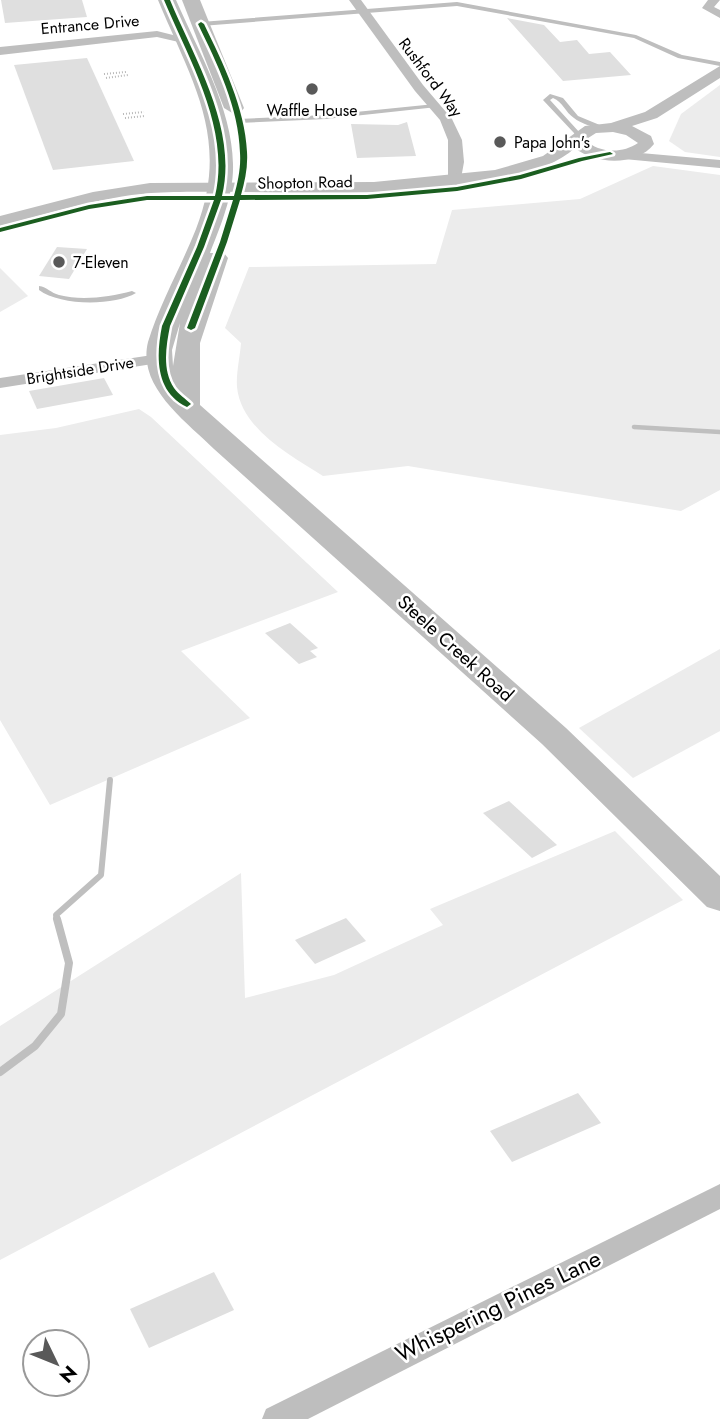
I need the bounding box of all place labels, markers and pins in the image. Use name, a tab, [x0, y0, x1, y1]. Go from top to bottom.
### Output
marker: Waffle House	[304, 81, 320, 97]
place label: Waffle House	[266, 99, 358, 122]
place label: Papa John's	[514, 131, 590, 154]
marker: Papa John's	[492, 134, 508, 150]
place label: 7-Eleven	[73, 251, 129, 274]
marker: 7-Eleven	[51, 254, 67, 270]

